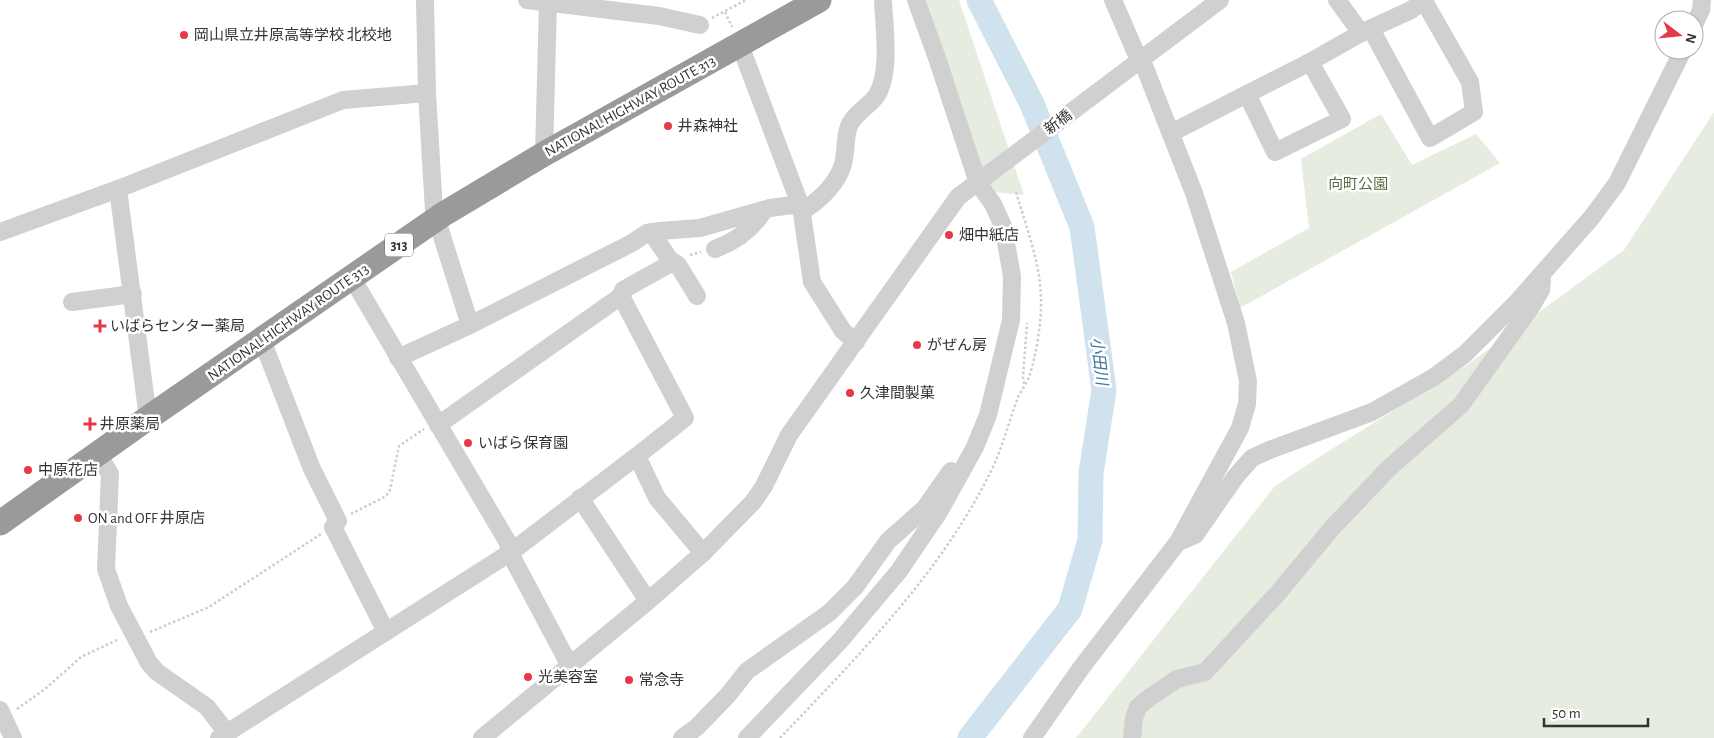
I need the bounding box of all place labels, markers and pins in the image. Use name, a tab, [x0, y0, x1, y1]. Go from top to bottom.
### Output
place label: 岡山県立井原高等学校 北校地	[194, 26, 391, 43]
marker: 岡山県立井原高等学校 北校地	[178, 29, 190, 41]
place label: 井森神社	[678, 117, 738, 134]
marker: 井森神社	[662, 120, 674, 132]
place label: 畑中紙店	[959, 227, 1019, 243]
marker: 畑中紙店	[943, 229, 955, 241]
place label: いばらセンター薬局	[110, 318, 245, 334]
marker: いばらセンター薬局	[94, 320, 106, 332]
place label: がぜん房	[927, 337, 987, 353]
marker: がぜん房	[911, 339, 923, 351]
place label: 久津間製菓	[860, 385, 935, 401]
marker: 久津間製菓	[844, 387, 856, 399]
place label: 井原薬局	[100, 415, 160, 432]
marker: 井原薬局	[84, 418, 96, 430]
place label: いばら保育園	[478, 435, 568, 451]
marker: いばら保育園	[462, 437, 474, 449]
place label: 中原花店	[38, 462, 98, 478]
marker: 中原花店	[22, 464, 34, 476]
place label: ON and OFF 井原店	[88, 509, 205, 526]
marker: ON and OFF 井原店	[72, 512, 84, 524]
place label: 光美容室	[538, 669, 598, 685]
marker: 光美容室	[522, 671, 534, 683]
place label: 常念寺	[639, 672, 684, 688]
marker: 常念寺	[623, 674, 635, 686]

